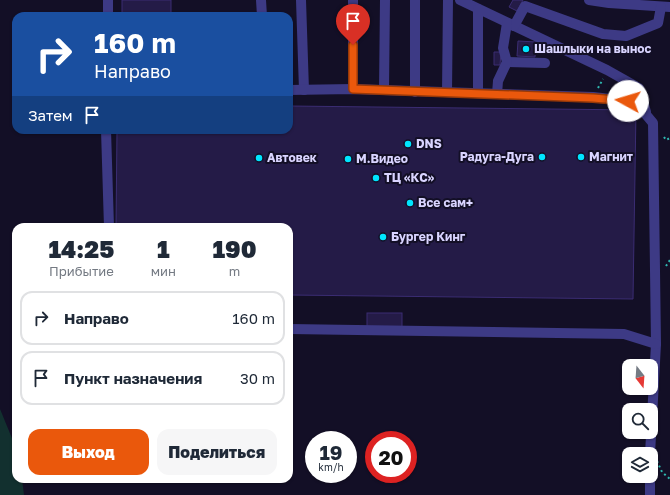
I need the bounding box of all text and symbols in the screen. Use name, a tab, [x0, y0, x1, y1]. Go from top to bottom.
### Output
pin	[336, 4, 370, 45]
icon: arrive	[342, 10, 364, 32]
text: 160 m	[94, 26, 176, 59]
icon: right	[28, 28, 80, 80]
place label: Шашлыки на вынос	[534, 41, 651, 56]
marker: Шашлыки на вынос	[521, 44, 531, 54]
text: Направо	[94, 60, 171, 82]
position arrow	[607, 80, 649, 122]
icon: arrive	[81, 104, 103, 126]
text: Затем	[28, 106, 73, 124]
place label: DNS	[416, 136, 442, 151]
marker: DNS	[403, 139, 413, 149]
place label: Радуга-Дуга	[460, 149, 534, 164]
place label: Магнит	[589, 149, 633, 164]
place label: Автовек	[267, 150, 317, 165]
place label: М.Видео	[356, 151, 408, 166]
marker: Радуга-Дуга	[537, 152, 547, 162]
marker: Магнит	[576, 152, 586, 162]
marker: Автовек	[254, 153, 264, 163]
marker: М.Видео	[343, 154, 353, 164]
place label: ТЦ «КС»	[384, 170, 435, 185]
marker: ТЦ «КС»	[371, 173, 381, 183]
place label: Все сам+	[418, 195, 473, 210]
marker: Все сам+	[405, 198, 415, 208]
place label: Бургер Кинг	[391, 229, 466, 244]
marker: Бургер Кинг	[378, 232, 388, 242]
text: 14:25	[48, 234, 114, 263]
text: 1	[157, 234, 170, 263]
text: 190	[212, 234, 257, 263]
text: Прибытие	[49, 263, 114, 279]
text: мин	[151, 263, 176, 279]
text: m	[229, 263, 240, 279]
icon: right	[30, 307, 52, 329]
text: Направо	[64, 309, 129, 327]
text: 160 m	[232, 309, 275, 327]
north arrow	[622, 359, 658, 395]
map controls	[622, 359, 658, 483]
icon: arrive	[30, 367, 52, 389]
text: Пункт назначения	[64, 369, 202, 387]
text: 30 m	[240, 369, 275, 387]
button: search	[622, 403, 658, 439]
button: Выход	[28, 429, 149, 475]
button: Поделиться	[157, 429, 277, 475]
speed limit sign: 20	[365, 431, 417, 483]
text: 19	[319, 440, 342, 464]
button: layers	[622, 447, 658, 483]
text: km/h	[318, 461, 344, 473]

